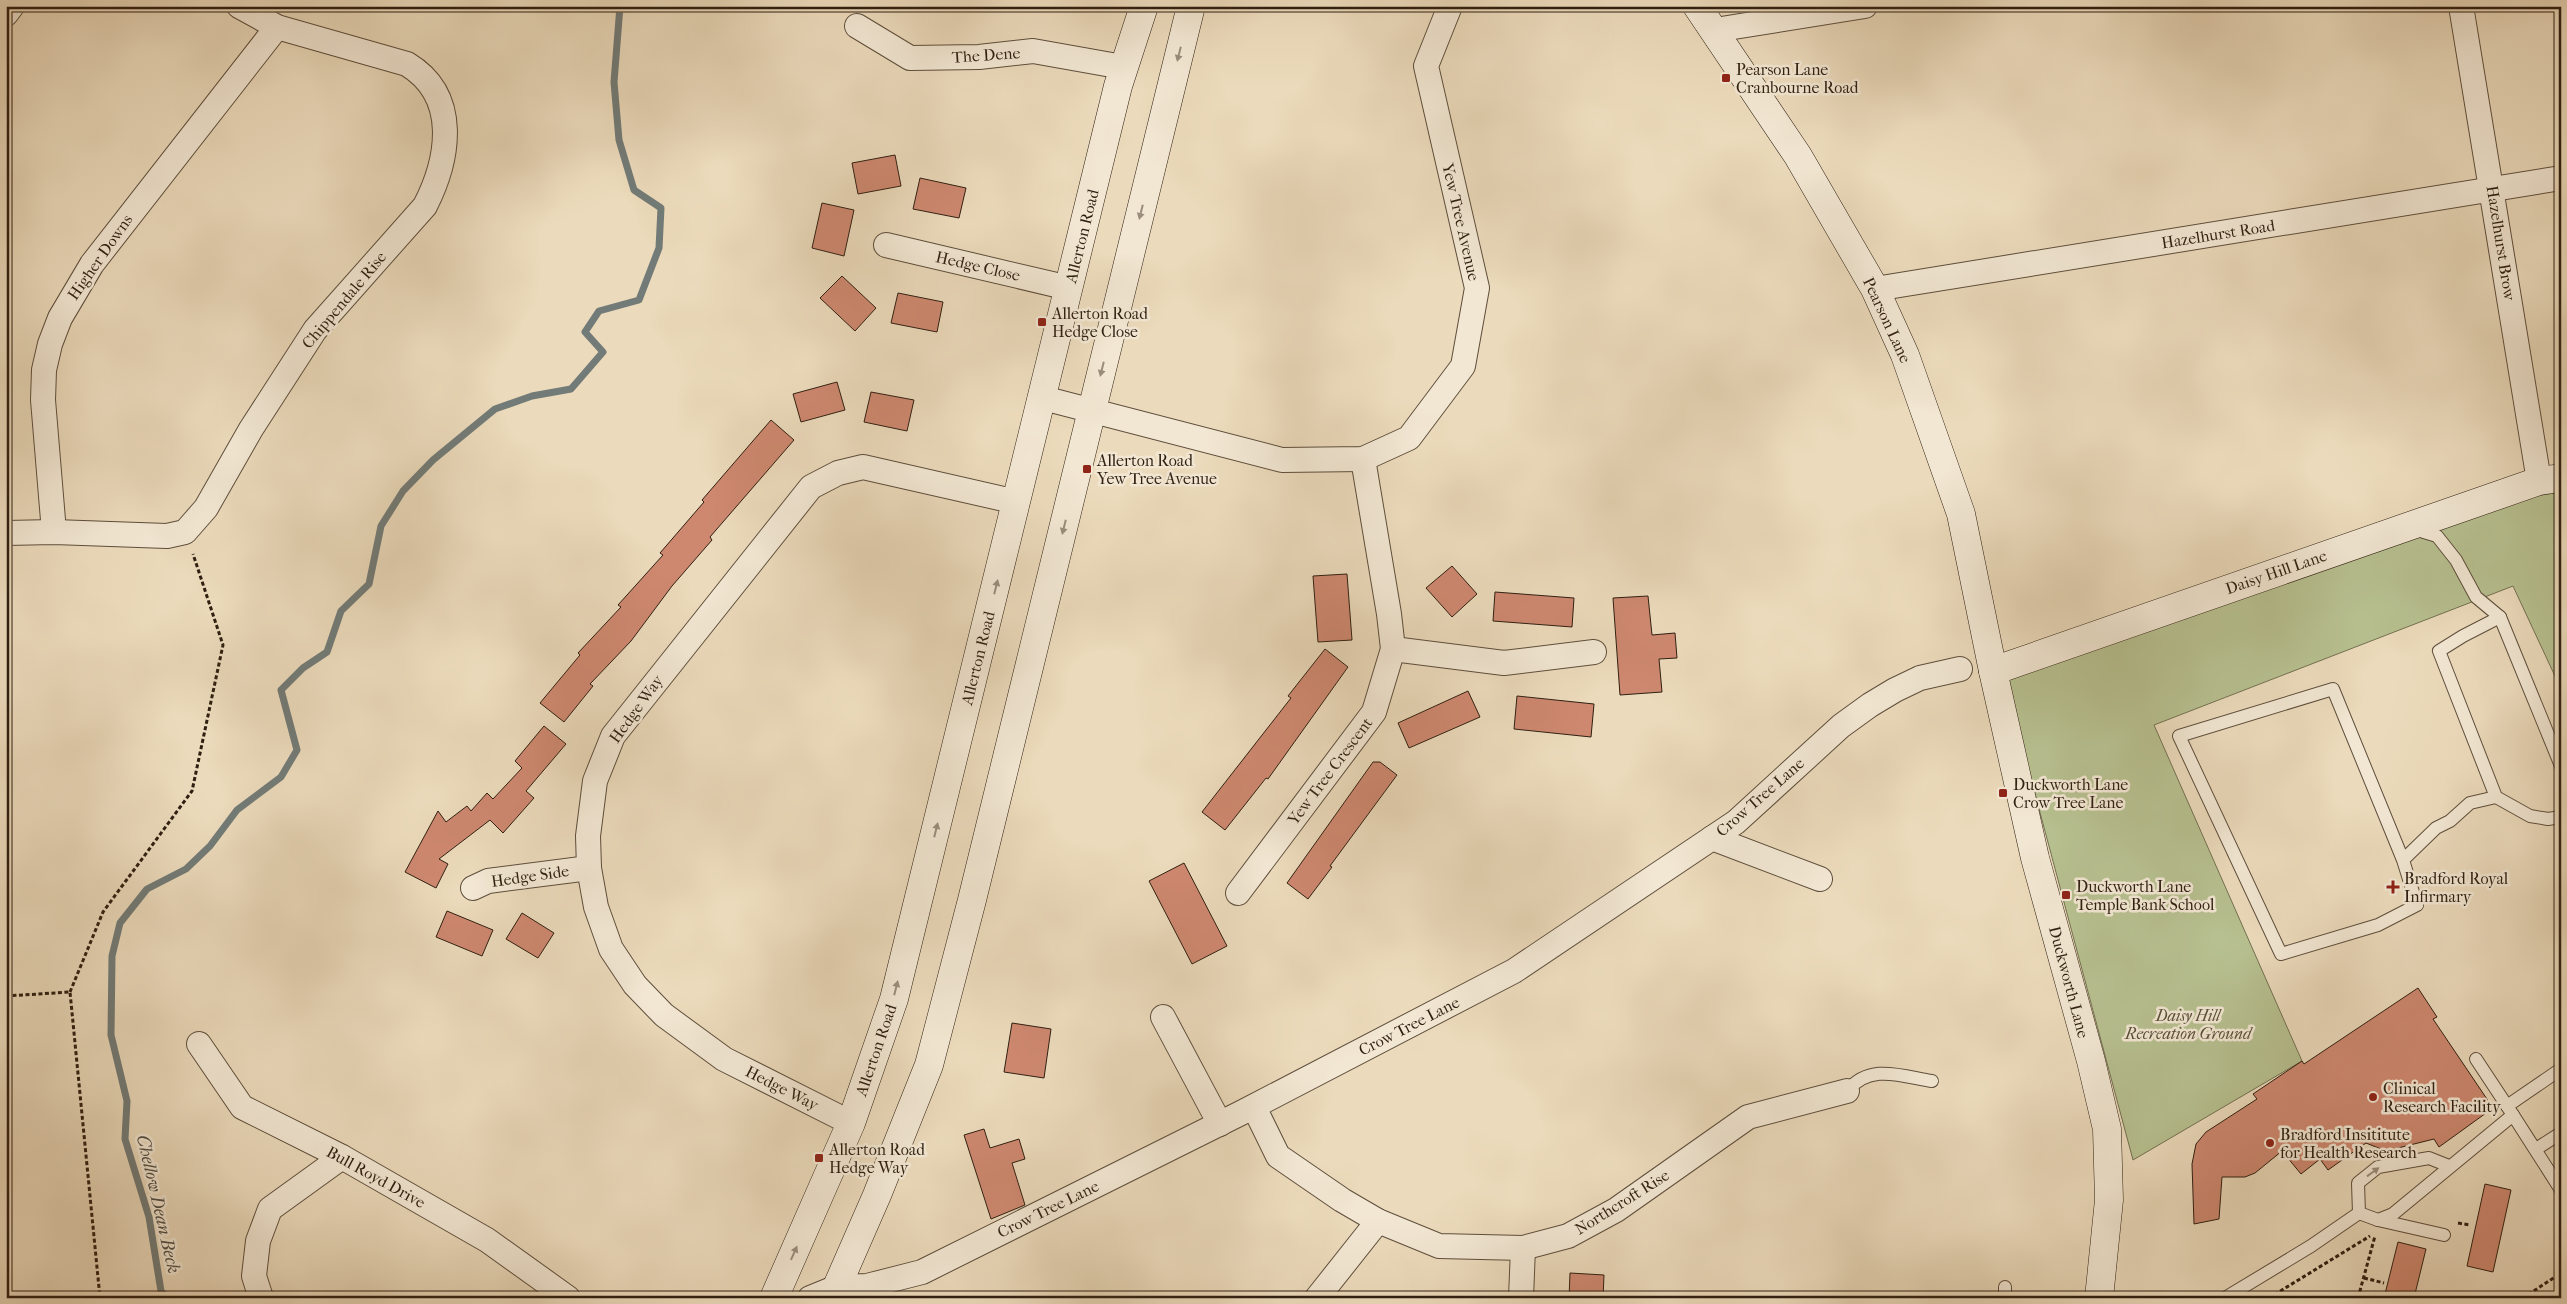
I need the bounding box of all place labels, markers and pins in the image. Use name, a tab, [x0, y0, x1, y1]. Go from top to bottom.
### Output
place label: Pearson Lane Cranbourne Road	[1736, 60, 1859, 97]
marker: Pearson Lane Cranbourne Road	[1720, 72, 1732, 84]
place label: Allerton Road Hedge Close	[1051, 304, 1148, 341]
marker: Allerton Road Hedge Close	[1036, 316, 1048, 328]
place label: Allerton Road Yew Tree Avenue	[1096, 451, 1217, 488]
marker: Allerton Road Yew Tree Avenue	[1081, 463, 1093, 475]
place label: Duckworth Lane Crow Tree Lane	[2013, 775, 2128, 812]
marker: Duckworth Lane Crow Tree Lane	[1997, 787, 2009, 799]
place label: Bradford Royal Infirmary	[2404, 869, 2509, 906]
place label: Duckworth Lane Temple Bank School	[2076, 877, 2215, 914]
marker: Bradford Royal Infirmary	[2386, 880, 2400, 894]
marker: Duckworth Lane Temple Bank School	[2060, 889, 2072, 901]
place label: Clinical Research Facility	[2383, 1079, 2501, 1116]
marker: Clinical Research Facility	[2367, 1091, 2379, 1103]
place label: Bradford Insititute for Health Research	[2280, 1125, 2417, 1162]
marker: Bradford Insititute for Health Research	[2264, 1137, 2276, 1149]
place label: Allerton Road Hedge Way	[828, 1140, 925, 1177]
marker: Allerton Road Hedge Way	[813, 1152, 825, 1164]

